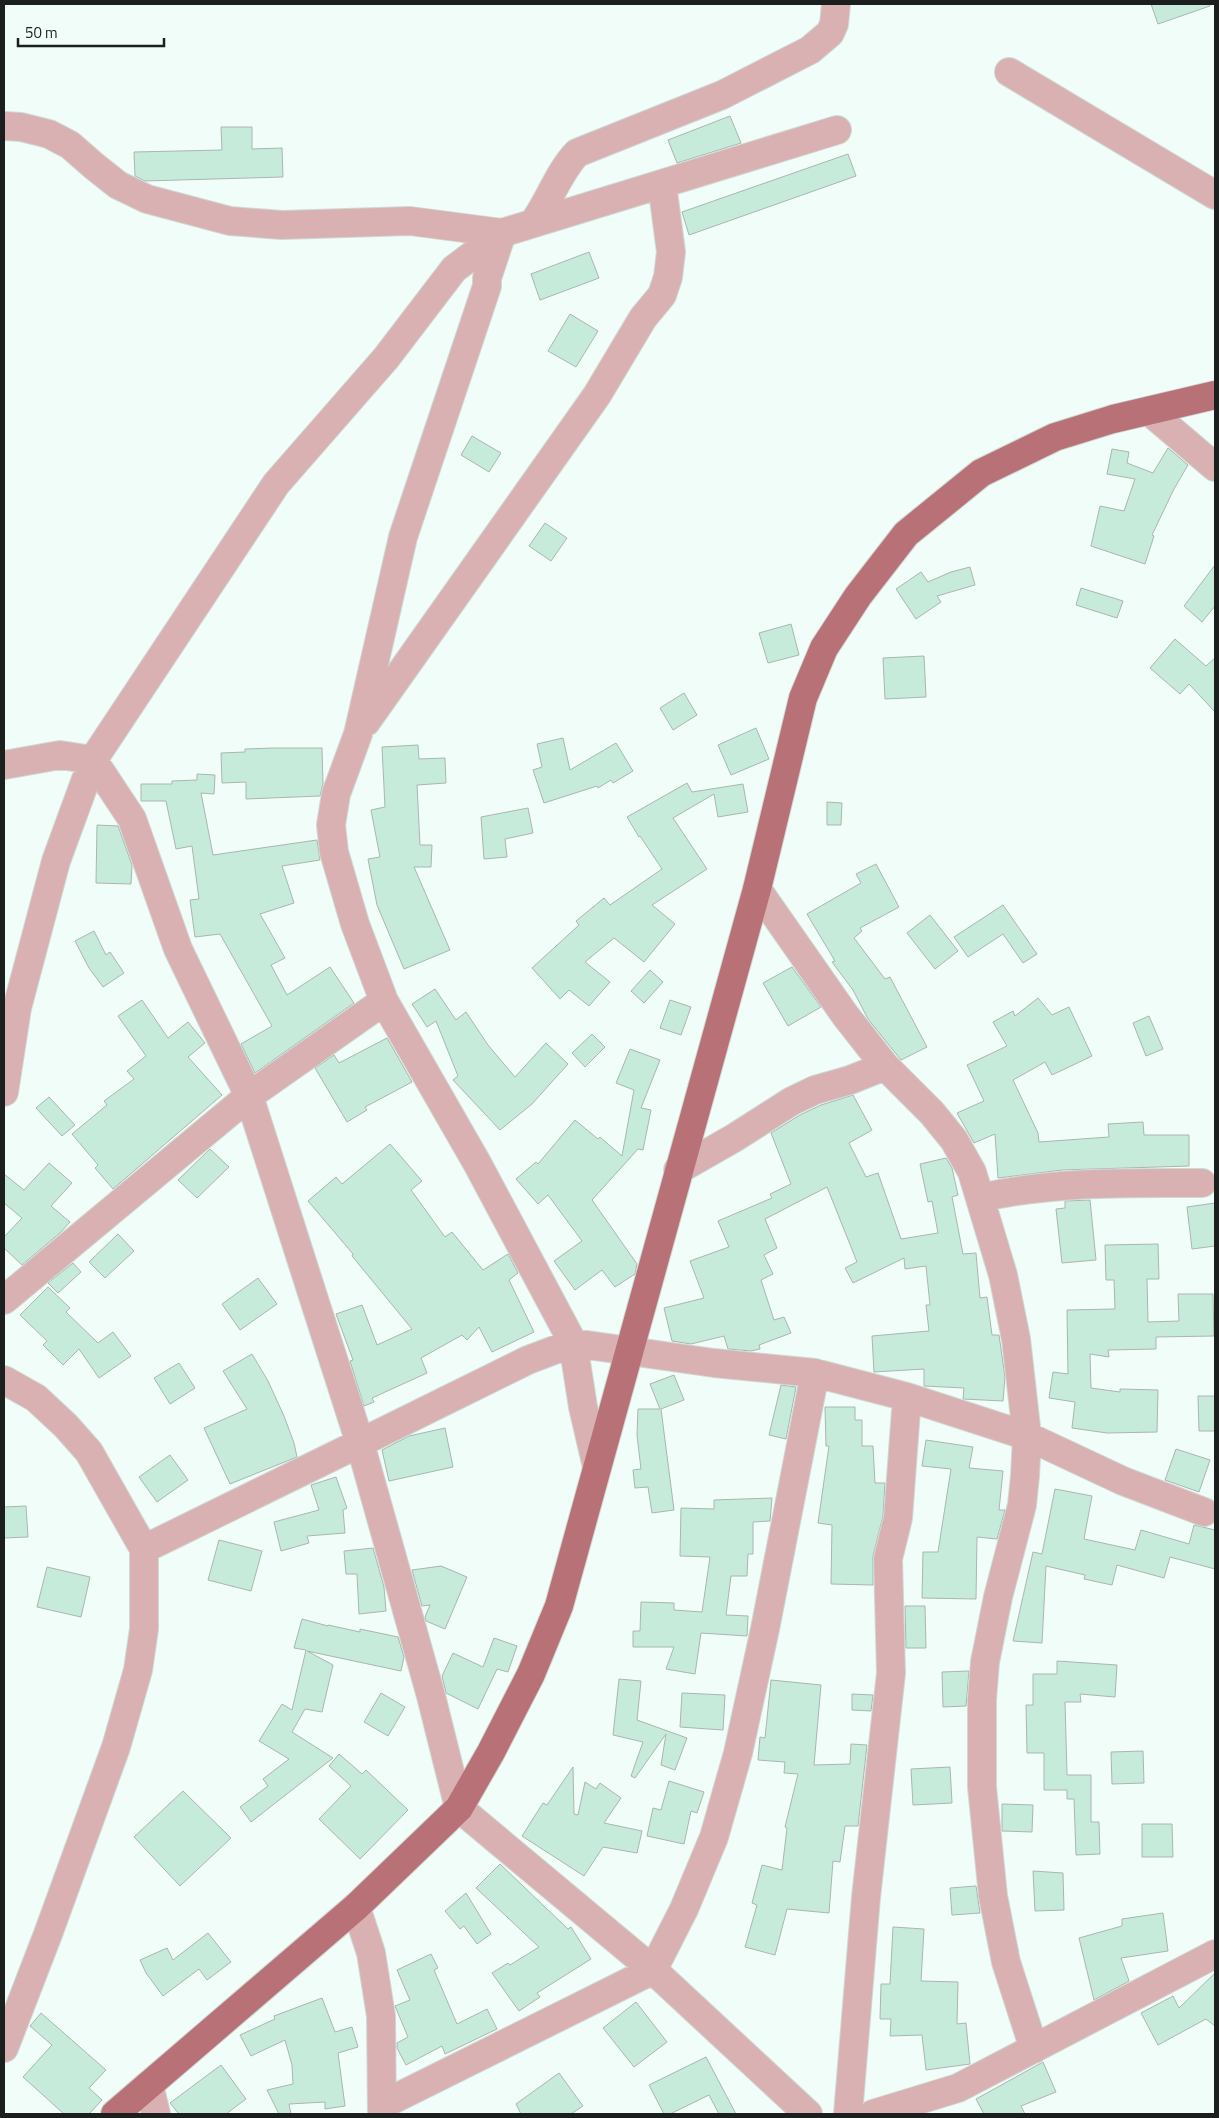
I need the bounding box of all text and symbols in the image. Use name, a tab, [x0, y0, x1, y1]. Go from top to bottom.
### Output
scale bar	[18, 15, 164, 47]
text: 50 m	[25, 21, 58, 44]

